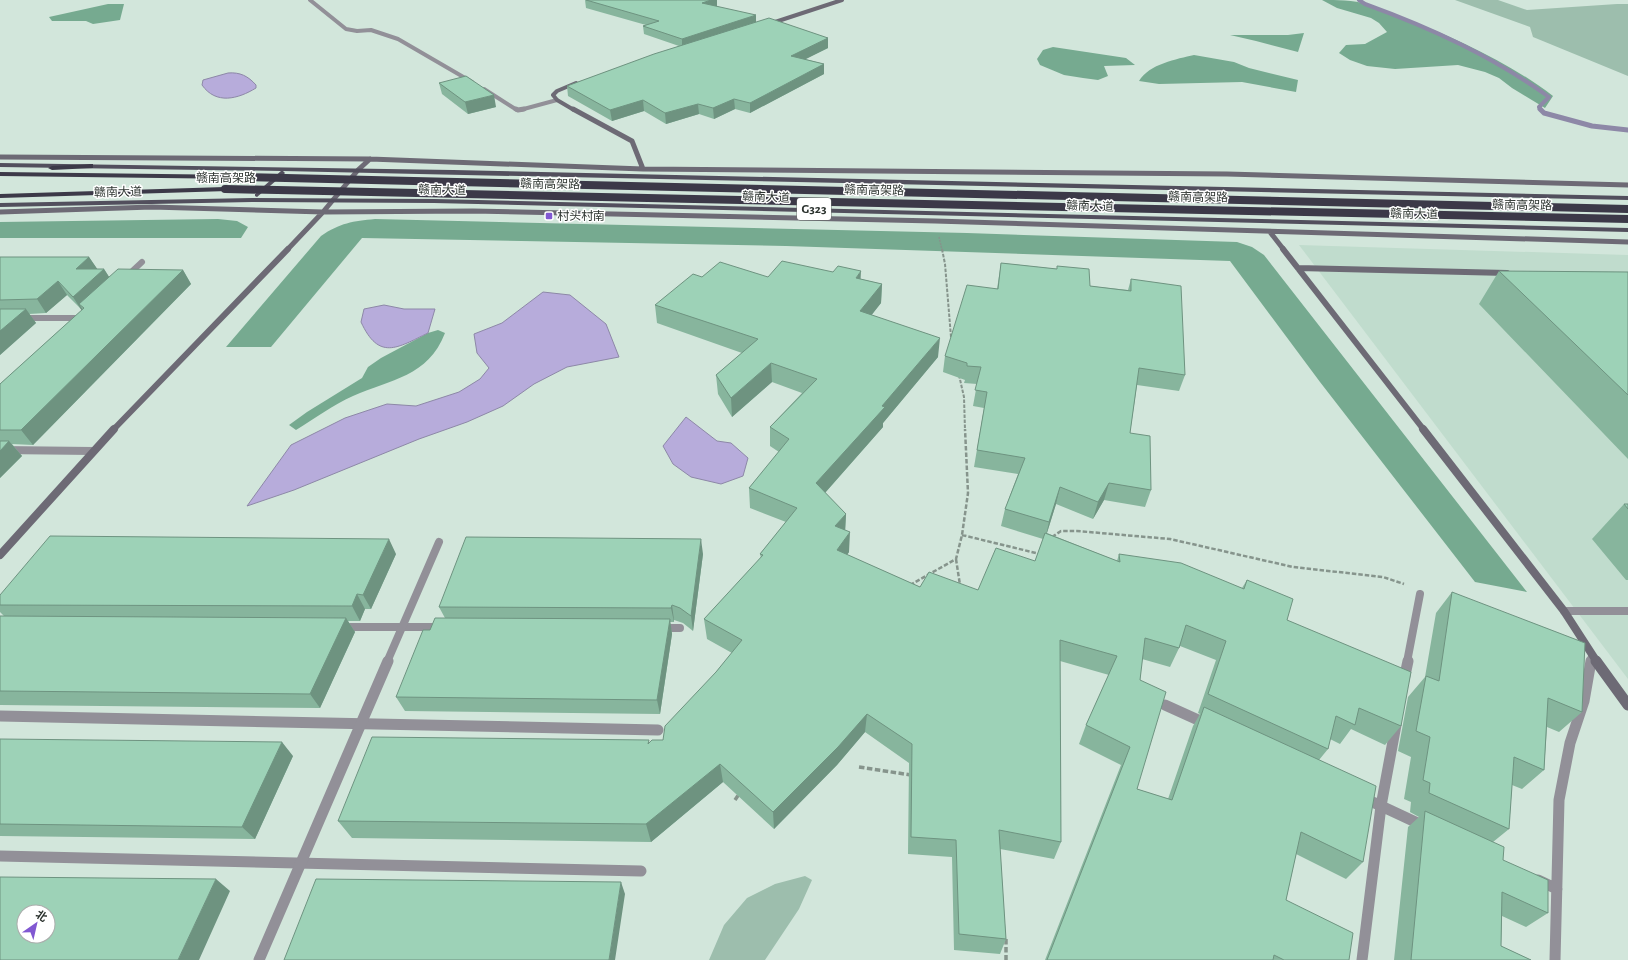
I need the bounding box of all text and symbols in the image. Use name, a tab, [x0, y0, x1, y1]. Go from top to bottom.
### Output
street label: 赣南高架路	[196, 171, 256, 184]
street label: 赣南高架路	[520, 176, 580, 191]
street label: 赣南高架路	[844, 182, 904, 197]
street label: 赣南大道	[418, 183, 466, 196]
street label: 赣南大道	[94, 185, 142, 198]
street label: 赣南大道	[742, 189, 790, 204]
street label: 赣南高架路	[1168, 189, 1228, 204]
street label: 赣南高架路	[1492, 197, 1552, 212]
road number: G323	[797, 198, 831, 220]
street label: 赣南大道	[1066, 198, 1114, 213]
street label: 赣南大道	[1390, 207, 1438, 220]
place label: 村头村南	[557, 209, 605, 222]
marker: 村头村南	[544, 211, 554, 221]
north arrow	[16, 904, 56, 944]
text: 北	[34, 908, 49, 924]

